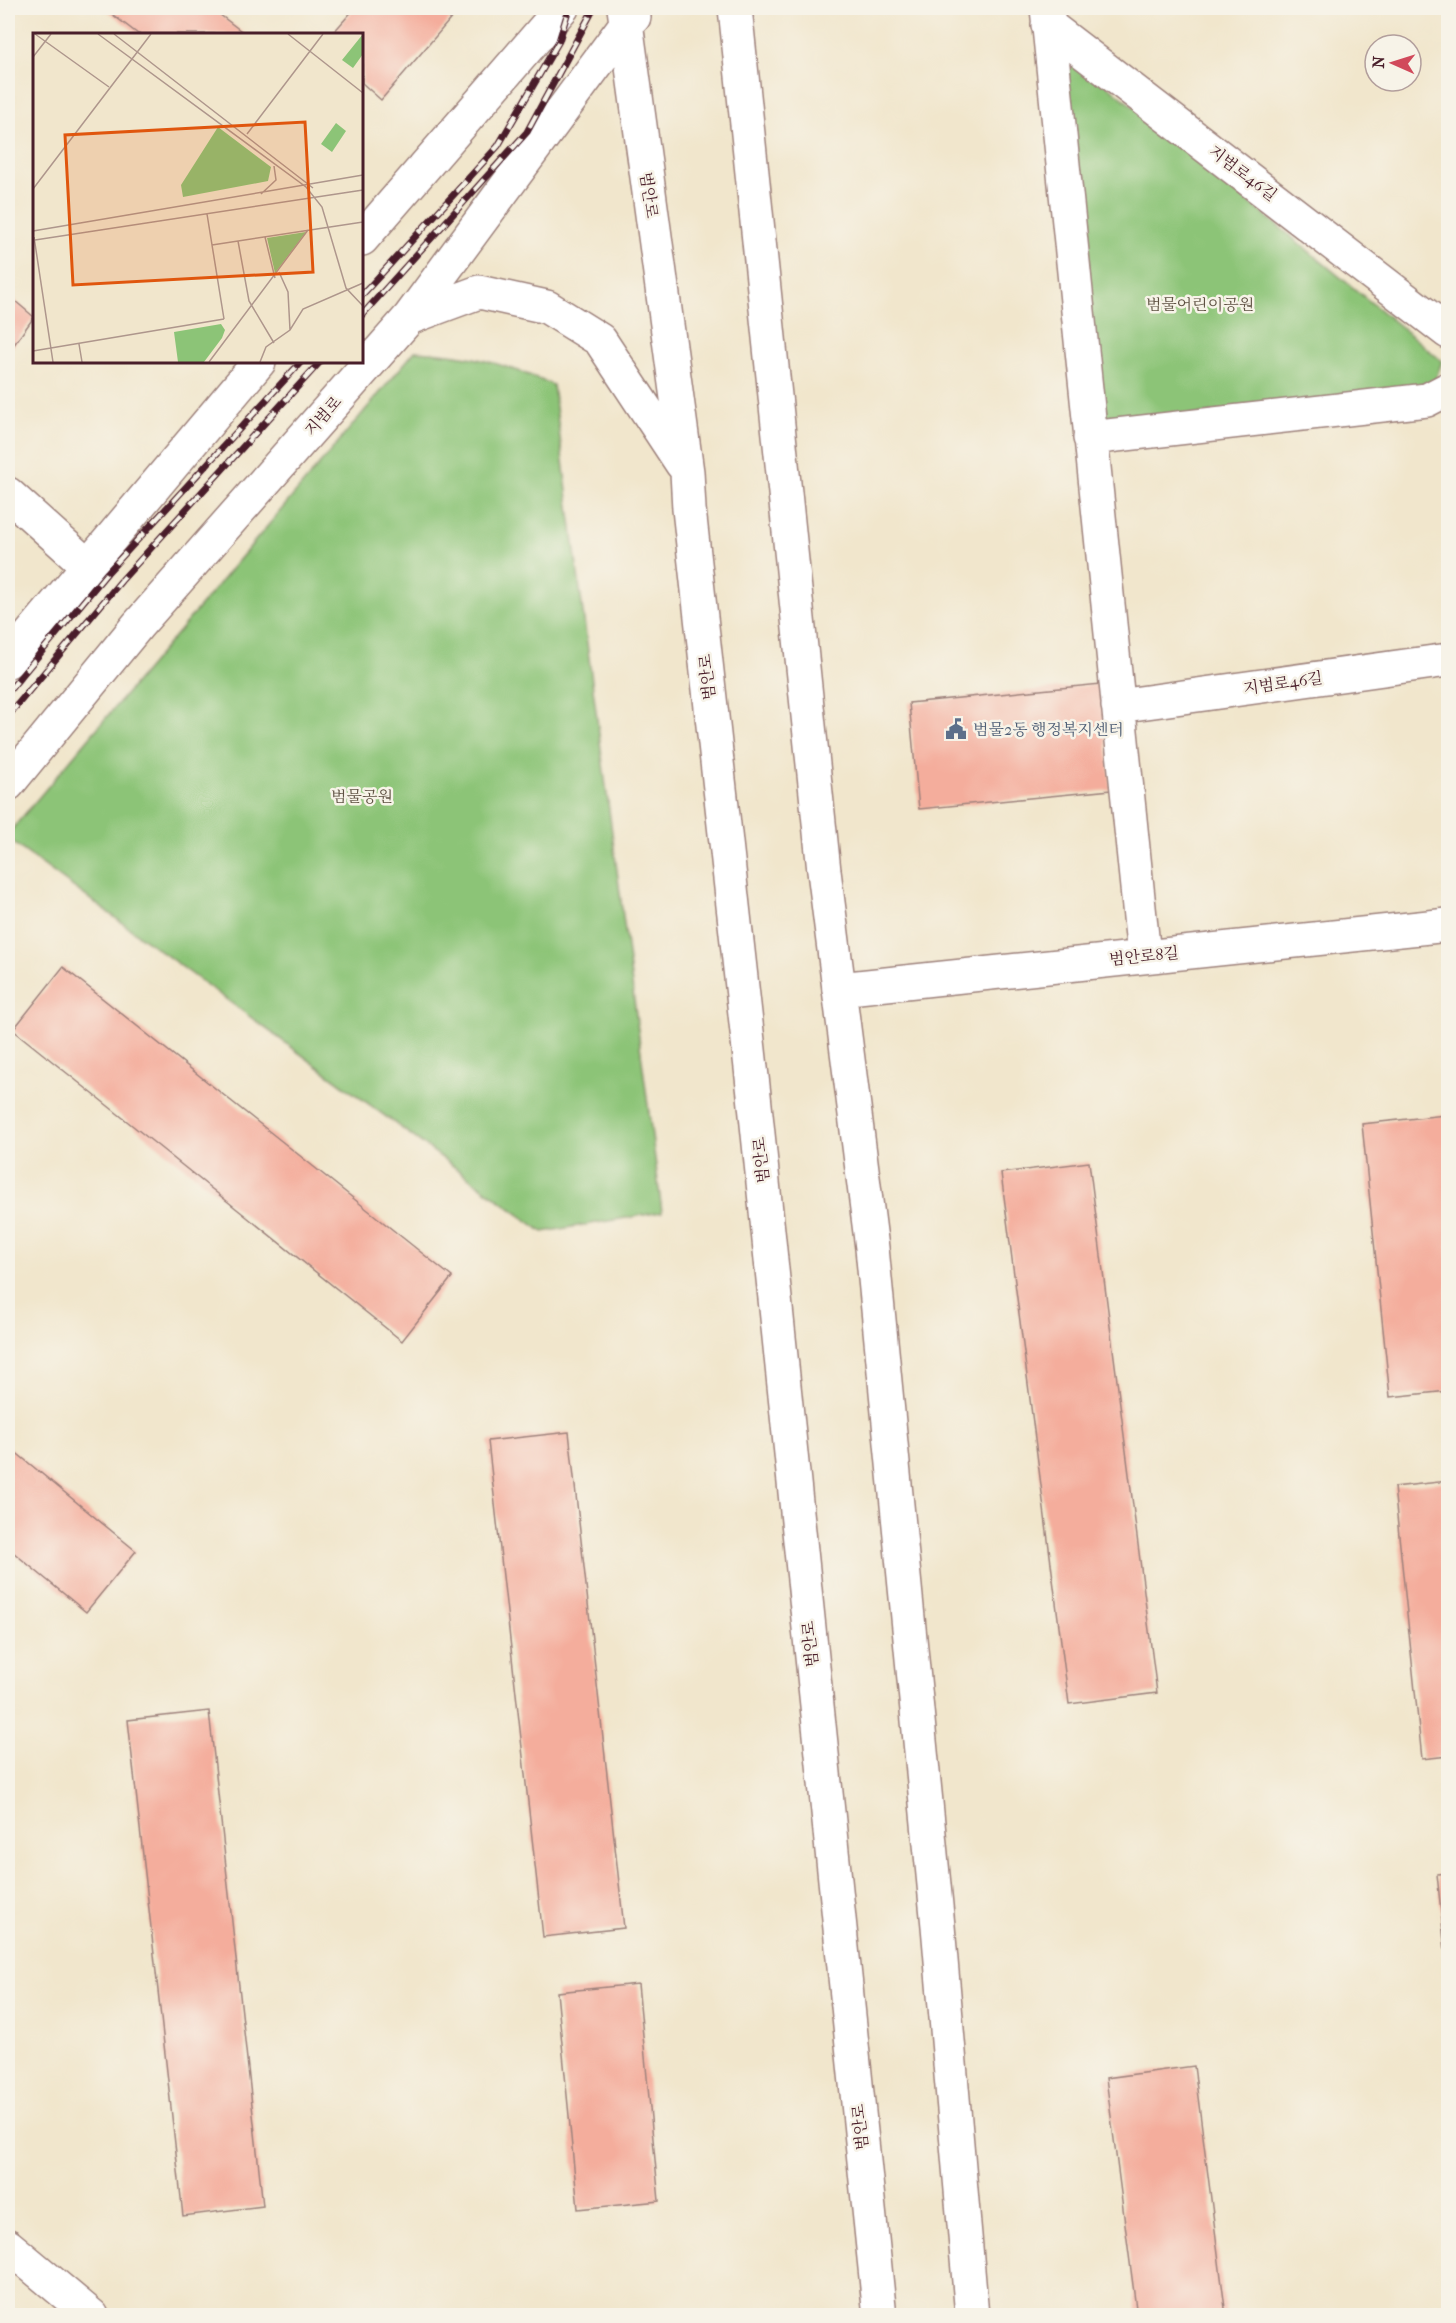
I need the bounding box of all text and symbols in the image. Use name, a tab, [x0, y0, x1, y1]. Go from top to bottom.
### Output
inset map	[33, 33, 363, 363]
north arrow	[1363, 33, 1423, 93]
text: N	[1369, 55, 1388, 69]
street label: 지범로46길	[1205, 141, 1281, 205]
street label: 범안로	[636, 171, 662, 220]
park label: 범물어린이공원	[1146, 295, 1254, 314]
street label: 지범로	[301, 392, 346, 440]
street label: 범안로	[695, 652, 719, 701]
street label: 지범로46길	[1242, 668, 1324, 698]
public building icon: 범물2동 행정복지센터	[944, 717, 968, 741]
place label: 범물2동 행정복지센터	[973, 720, 1124, 739]
park label: 범물공원	[331, 787, 393, 806]
street label: 범안로8길	[1108, 943, 1180, 969]
street label: 범안로	[749, 1135, 773, 1184]
street label: 범안로	[798, 1619, 822, 1668]
street label: 범안로	[848, 2102, 872, 2151]

